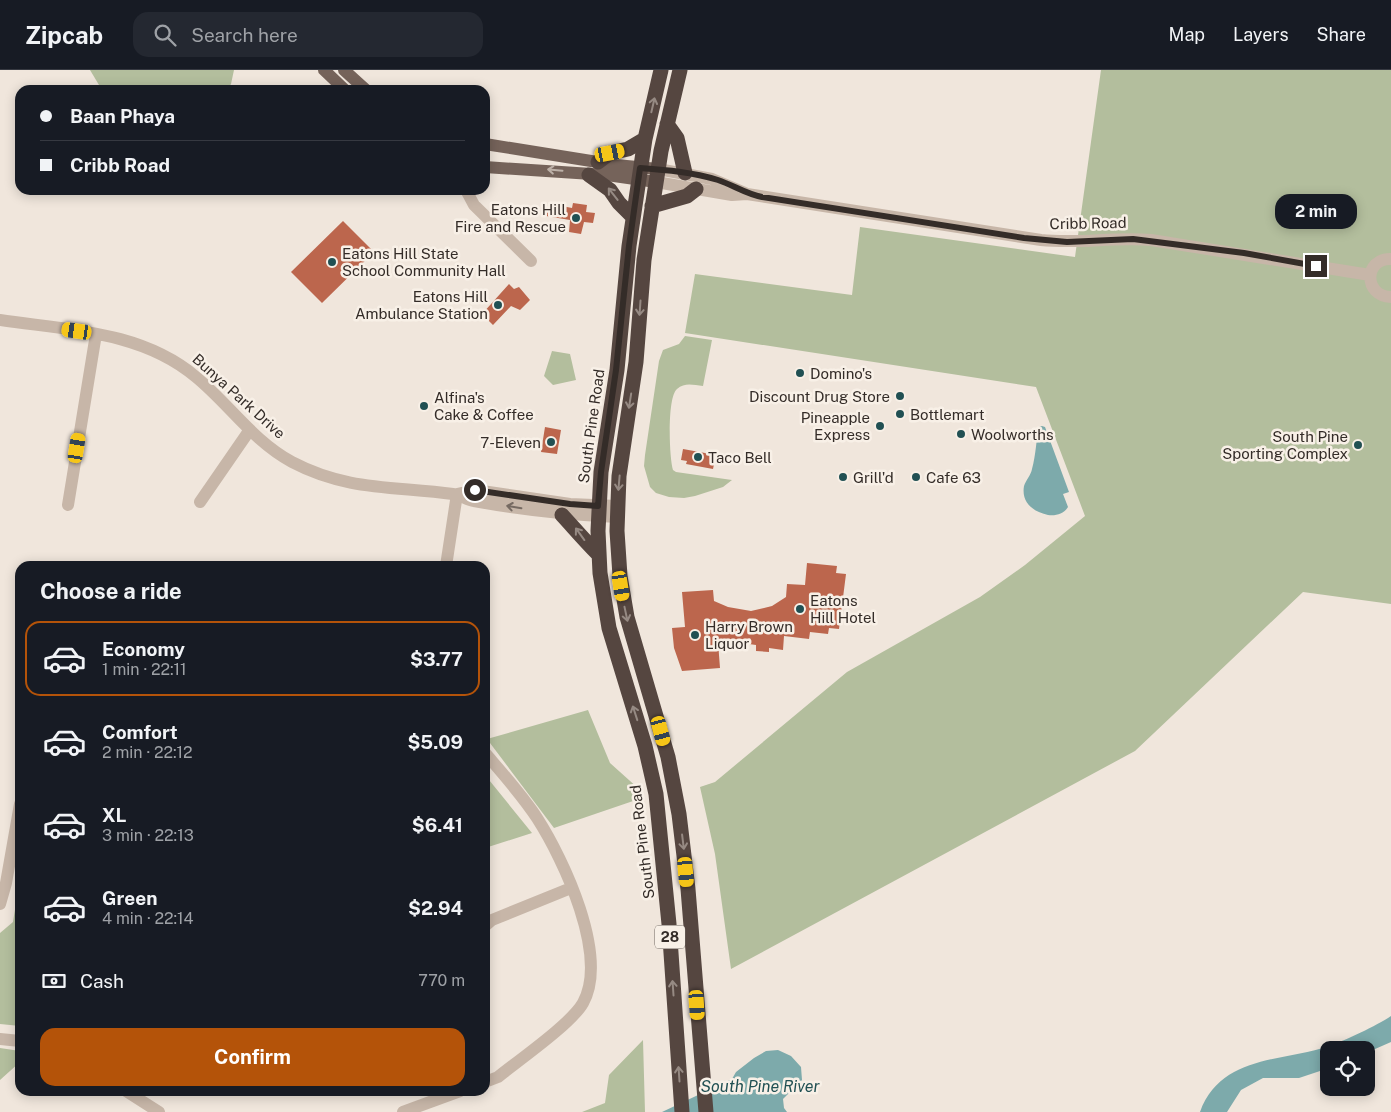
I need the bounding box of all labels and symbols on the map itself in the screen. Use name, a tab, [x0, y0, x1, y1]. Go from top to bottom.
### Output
one-way arrow	[649, 97, 658, 113]
car	[593, 143, 626, 163]
one-way arrow	[547, 166, 563, 175]
one-way arrow	[607, 188, 618, 201]
callout: 2 min	[1275, 194, 1357, 228]
place label: Eatons Hill Fire and Rescue	[455, 201, 566, 235]
marker: Eatons Hill Fire and Rescue	[570, 212, 582, 224]
street label: Cribb Road	[1049, 214, 1127, 232]
place label: Eatons Hill State School Community Hall	[342, 245, 506, 279]
route end	[1305, 255, 1327, 277]
marker: Eatons Hill State School Community Hall	[326, 256, 338, 268]
place label: Eatons Hill Ambulance Station	[355, 288, 488, 322]
marker: Eatons Hill Ambulance Station	[492, 299, 504, 311]
one-way arrow	[635, 300, 644, 316]
car	[61, 321, 92, 341]
street label: Bunya Park Drive	[189, 350, 289, 442]
place label: Domino's	[810, 365, 872, 382]
marker: Domino's	[794, 367, 806, 379]
street label: South Pine Road	[575, 368, 607, 484]
place label: Discount Drug Store	[749, 388, 890, 405]
place label: Alfina's Cake & Coffee	[434, 389, 534, 423]
marker: Discount Drug Store	[894, 390, 906, 402]
one-way arrow	[625, 393, 635, 409]
marker: Alfina's Cake & Coffee	[418, 400, 430, 412]
place label: Bottlemart	[910, 406, 985, 423]
marker: Bottlemart	[894, 408, 906, 420]
place label: Pineapple Express	[801, 409, 870, 443]
marker: Pineapple Express	[874, 420, 886, 432]
place label: Woolworths	[971, 426, 1054, 443]
marker: Woolworths	[955, 428, 967, 440]
place label: South Pine Sporting Complex	[1222, 428, 1348, 462]
car	[67, 432, 86, 464]
place label: 7-Eleven	[480, 434, 541, 451]
marker: 7-Eleven	[545, 436, 557, 448]
marker: South Pine Sporting Complex	[1352, 439, 1364, 451]
place label: Taco Bell	[708, 449, 772, 466]
marker: Taco Bell	[692, 451, 704, 463]
place label: Grill'd	[853, 469, 894, 486]
place label: Cafe 63	[926, 469, 981, 486]
marker: Grill'd	[837, 471, 849, 483]
marker: Cafe 63	[910, 471, 922, 483]
one-way arrow	[614, 475, 623, 491]
route start	[464, 479, 486, 501]
one-way arrow	[506, 502, 522, 512]
one-way arrow	[575, 527, 585, 541]
car	[611, 570, 630, 602]
place label: Eatons Hill Hotel	[810, 592, 876, 626]
marker: Eatons Hill Hotel	[794, 603, 806, 615]
one-way arrow	[622, 605, 632, 621]
place label: Harry Brown Liquor	[705, 618, 793, 652]
marker: Harry Brown Liquor	[689, 629, 701, 641]
one-way arrow	[630, 706, 639, 721]
car	[649, 715, 672, 747]
street label: South Pine Road	[627, 784, 657, 900]
one-way arrow	[678, 834, 688, 850]
car	[677, 856, 694, 888]
road number: 28	[655, 926, 685, 949]
one-way arrow	[668, 980, 678, 996]
car	[688, 990, 705, 1020]
one-way arrow	[675, 1066, 684, 1082]
water label: South Pine River	[701, 1077, 820, 1096]

